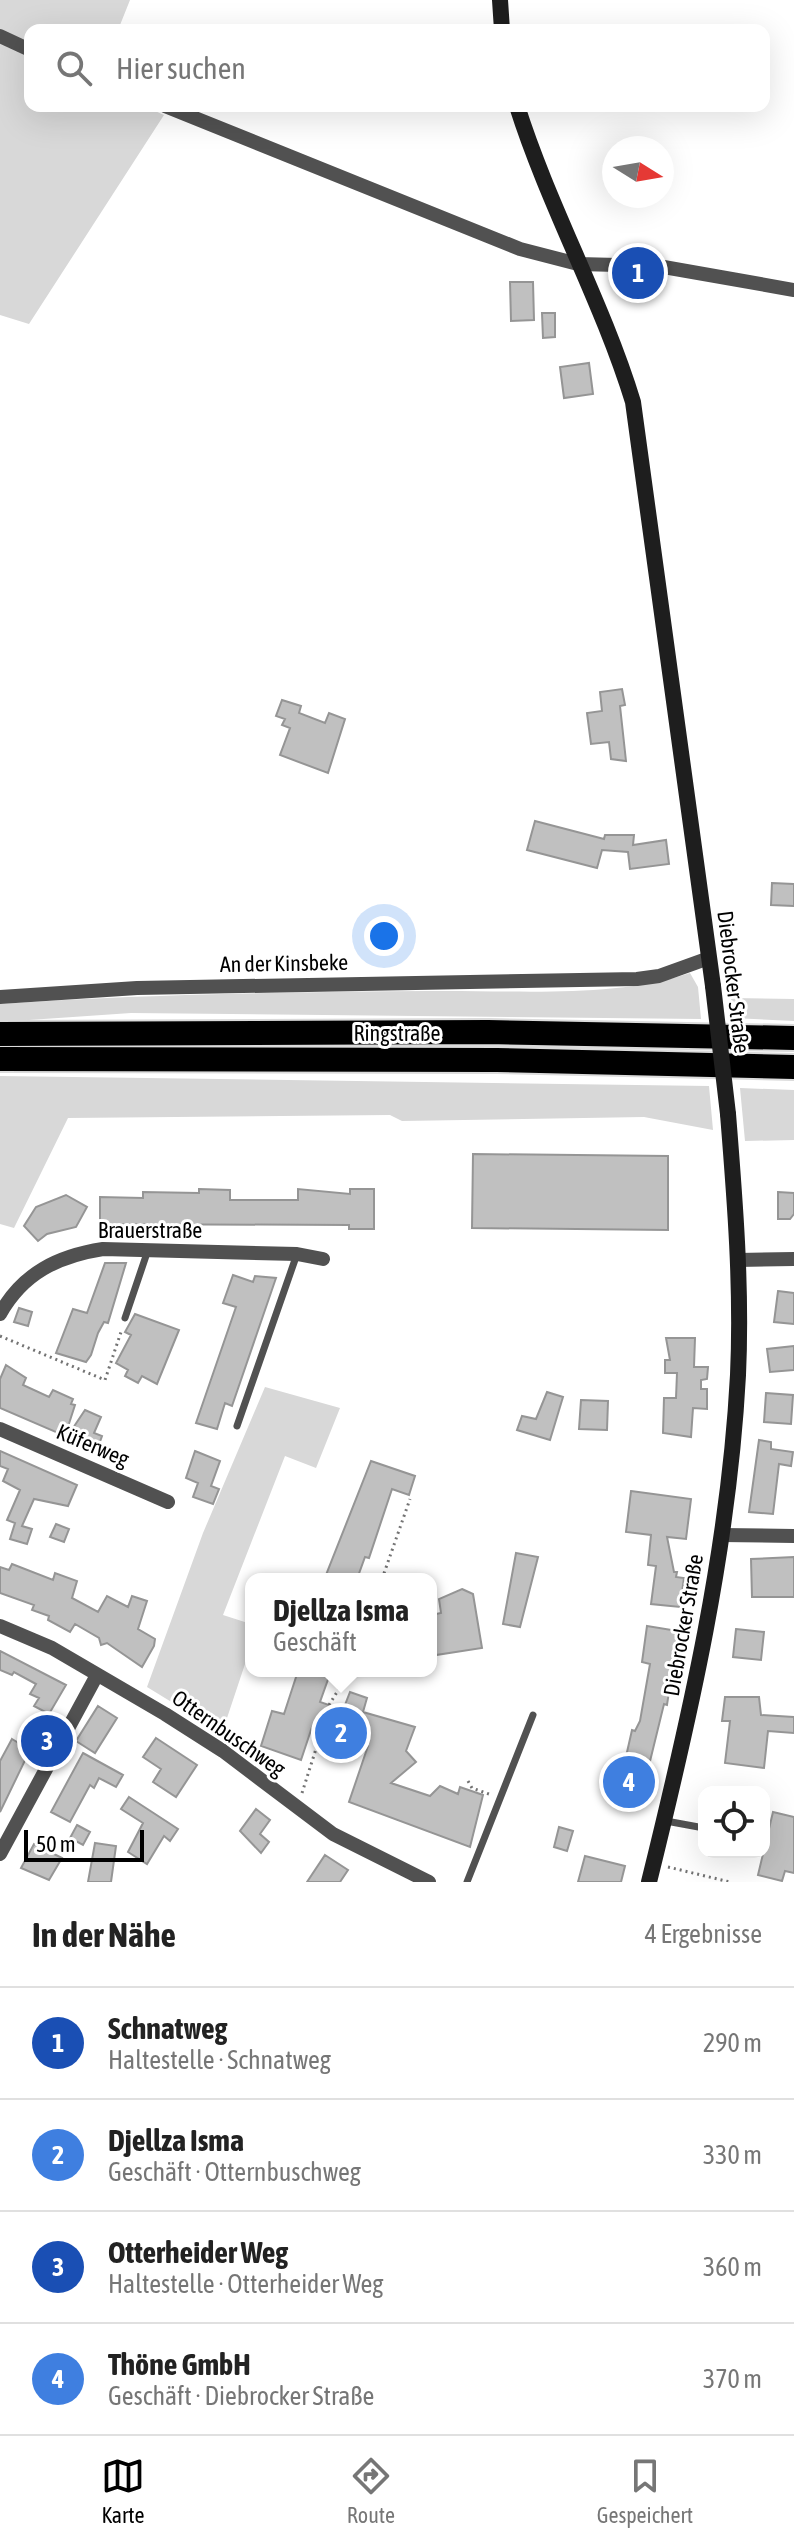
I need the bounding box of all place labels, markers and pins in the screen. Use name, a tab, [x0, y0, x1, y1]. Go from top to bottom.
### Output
pin: 1	[612, 243, 664, 303]
pin: 2	[315, 1703, 367, 1763]
pin: 3	[21, 1711, 73, 1771]
pin: 4	[603, 1752, 655, 1812]

